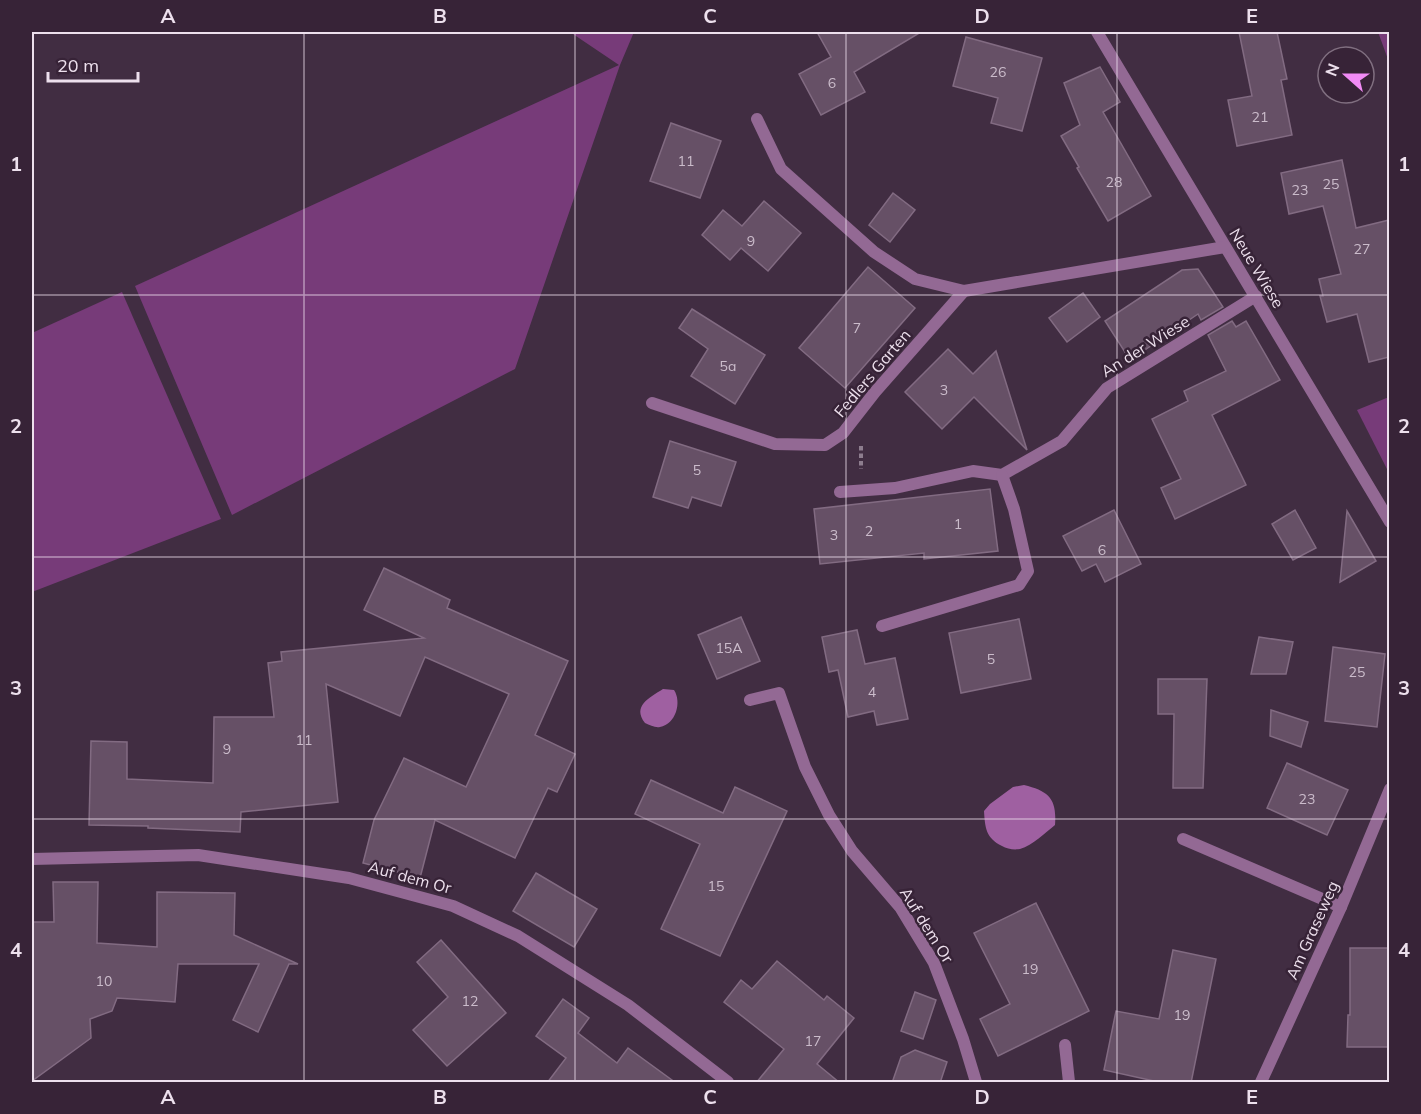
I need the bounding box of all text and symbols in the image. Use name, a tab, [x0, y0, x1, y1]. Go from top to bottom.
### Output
text: A	[161, 3, 176, 28]
text: B	[433, 3, 447, 28]
text: C	[703, 3, 717, 28]
text: D	[974, 3, 990, 28]
text: E	[1246, 3, 1258, 28]
scale bar	[48, 45, 138, 83]
north arrow	[1316, 45, 1376, 105]
text: 20 m	[57, 54, 99, 77]
text: N	[1320, 60, 1343, 79]
house number: 26	[990, 63, 1006, 81]
house number: 6	[828, 74, 836, 92]
house number: 21	[1252, 108, 1268, 126]
text: 1	[10, 151, 22, 176]
text: 1	[1398, 151, 1410, 176]
house number: 11	[678, 152, 694, 170]
house number: 28	[1106, 173, 1122, 191]
house number: 25	[1323, 175, 1339, 193]
house number: 23	[1292, 181, 1308, 199]
street label: Neue Wiese	[1225, 224, 1289, 312]
house number: 9	[747, 232, 755, 250]
house number: 27	[1354, 240, 1370, 258]
street label: An der Wiese	[1097, 311, 1193, 381]
house number: 7	[853, 319, 861, 337]
street label: Fedlers Garten	[829, 325, 915, 421]
house number: 5a	[720, 357, 736, 375]
house number: 3	[940, 381, 948, 399]
text: 2	[10, 413, 22, 438]
text: 2	[1398, 413, 1410, 438]
house number: 5	[693, 461, 701, 479]
house number: 1	[954, 515, 962, 533]
house number: 2	[865, 522, 873, 540]
house number: 3	[830, 526, 838, 544]
house number: 6	[1098, 541, 1106, 559]
house number: 15A	[715, 639, 743, 657]
house number: 5	[987, 650, 995, 668]
house number: 25	[1349, 663, 1365, 681]
text: 3	[10, 675, 22, 700]
text: 3	[1398, 675, 1410, 700]
house number: 4	[868, 683, 877, 701]
house number: 11	[296, 731, 312, 749]
house number: 9	[223, 740, 231, 758]
house number: 23	[1299, 790, 1315, 808]
street label: Auf dem Or	[366, 856, 454, 898]
house number: 15	[708, 877, 724, 895]
street label: Am Graseweg	[1281, 878, 1343, 982]
street label: Auf dem Or	[896, 884, 958, 967]
text: 4	[10, 937, 22, 962]
text: 4	[1398, 937, 1410, 962]
house number: 19	[1022, 960, 1038, 978]
house number: 10	[96, 972, 112, 990]
house number: 12	[462, 992, 478, 1010]
house number: 19	[1174, 1006, 1190, 1024]
house number: 17	[805, 1032, 821, 1050]
text: A	[161, 1084, 176, 1109]
text: B	[433, 1084, 447, 1109]
text: C	[703, 1084, 717, 1109]
text: D	[974, 1084, 990, 1109]
text: E	[1246, 1084, 1258, 1109]

